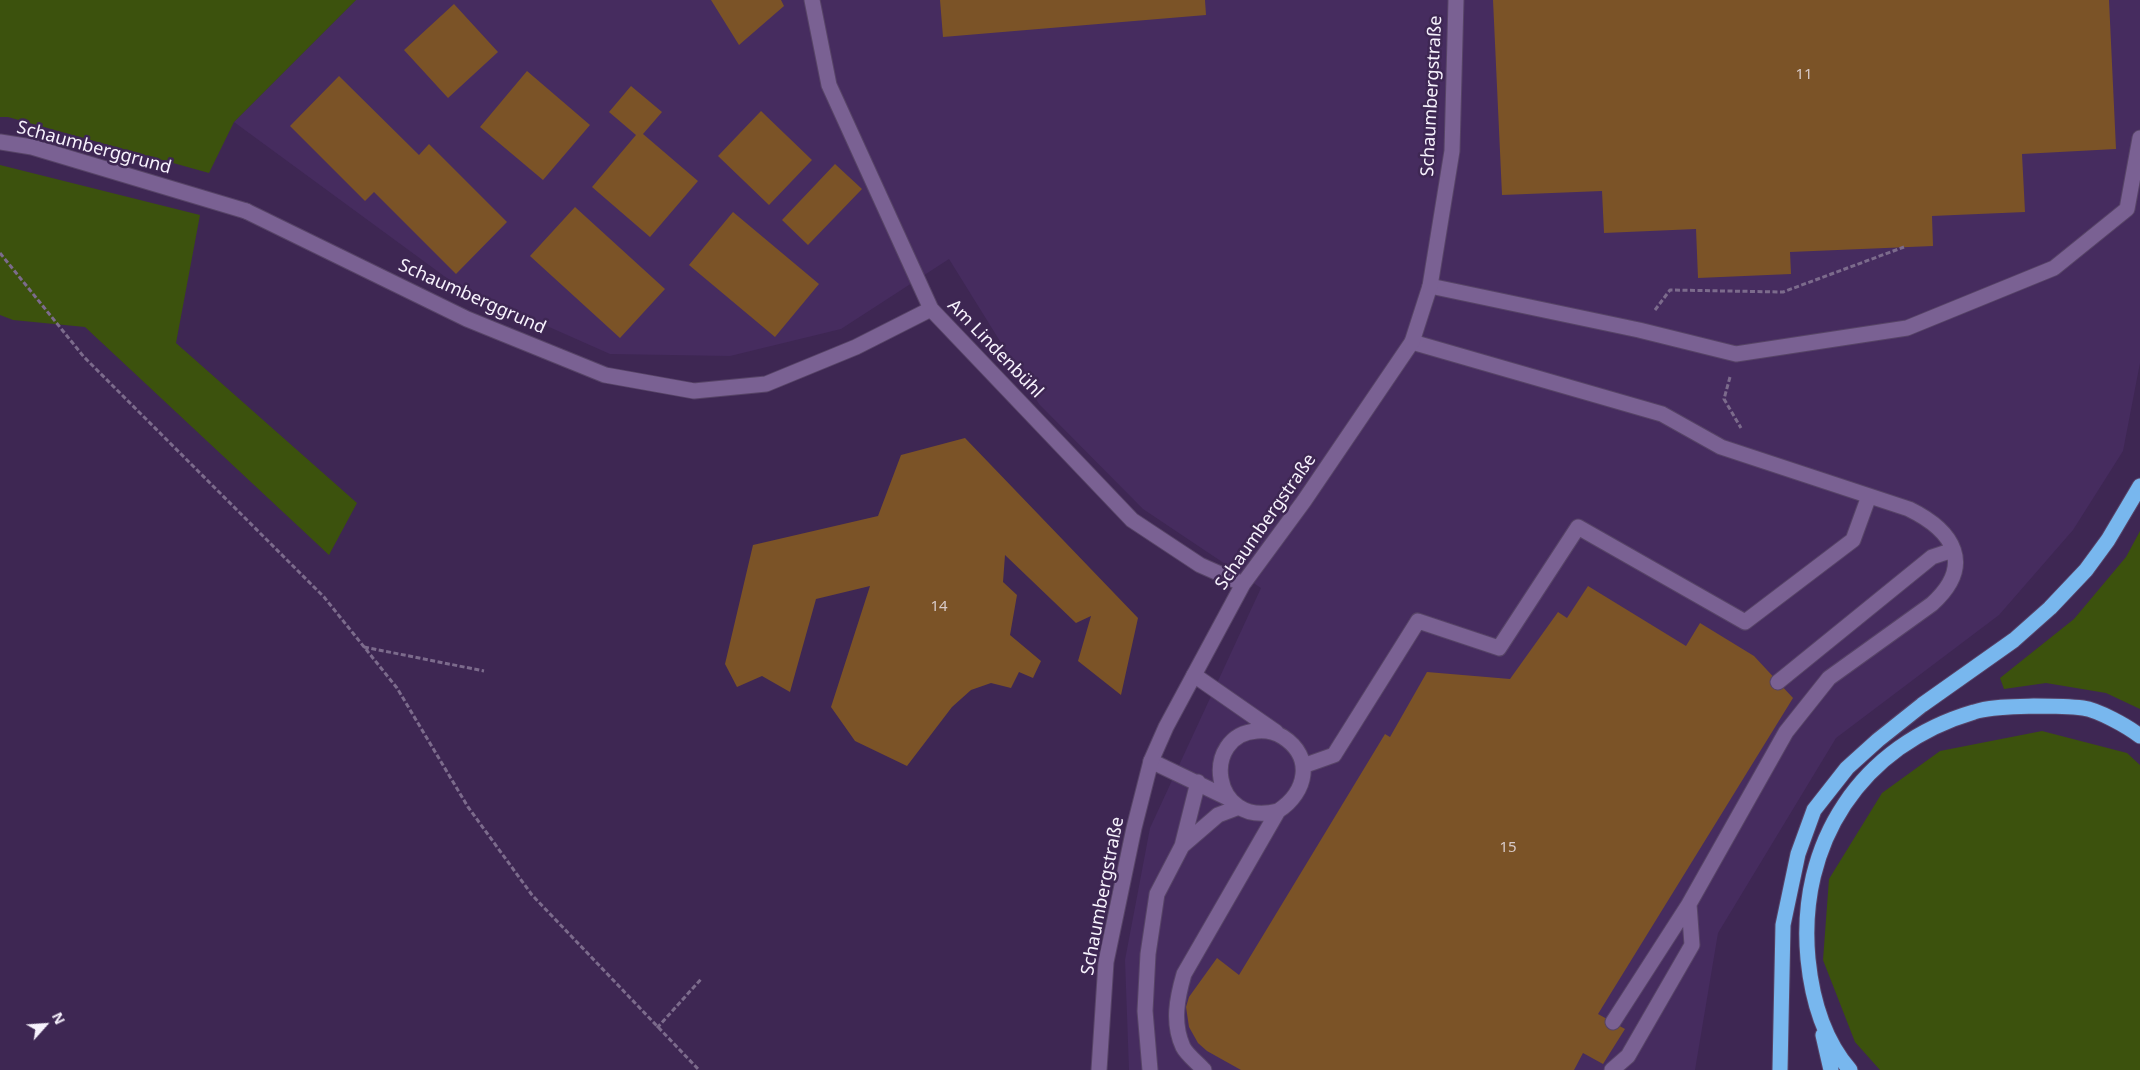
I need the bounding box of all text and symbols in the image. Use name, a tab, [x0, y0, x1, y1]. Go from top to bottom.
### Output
street label: Schaumbergstraße	[1417, 15, 1447, 177]
house number: 11	[1795, 66, 1813, 84]
street label: Schaumberggrund	[14, 117, 174, 179]
street label: Schaumberggrund	[395, 255, 549, 339]
street label: Am Lindenbühl	[943, 295, 1047, 403]
street label: Schaumbergstraße	[1211, 450, 1321, 594]
house number: 14	[930, 598, 948, 616]
street label: Schaumbergstraße	[1077, 815, 1129, 977]
house number: 15	[1499, 839, 1517, 857]
north arrow	[20, 1000, 70, 1050]
text: N	[48, 1009, 70, 1027]

